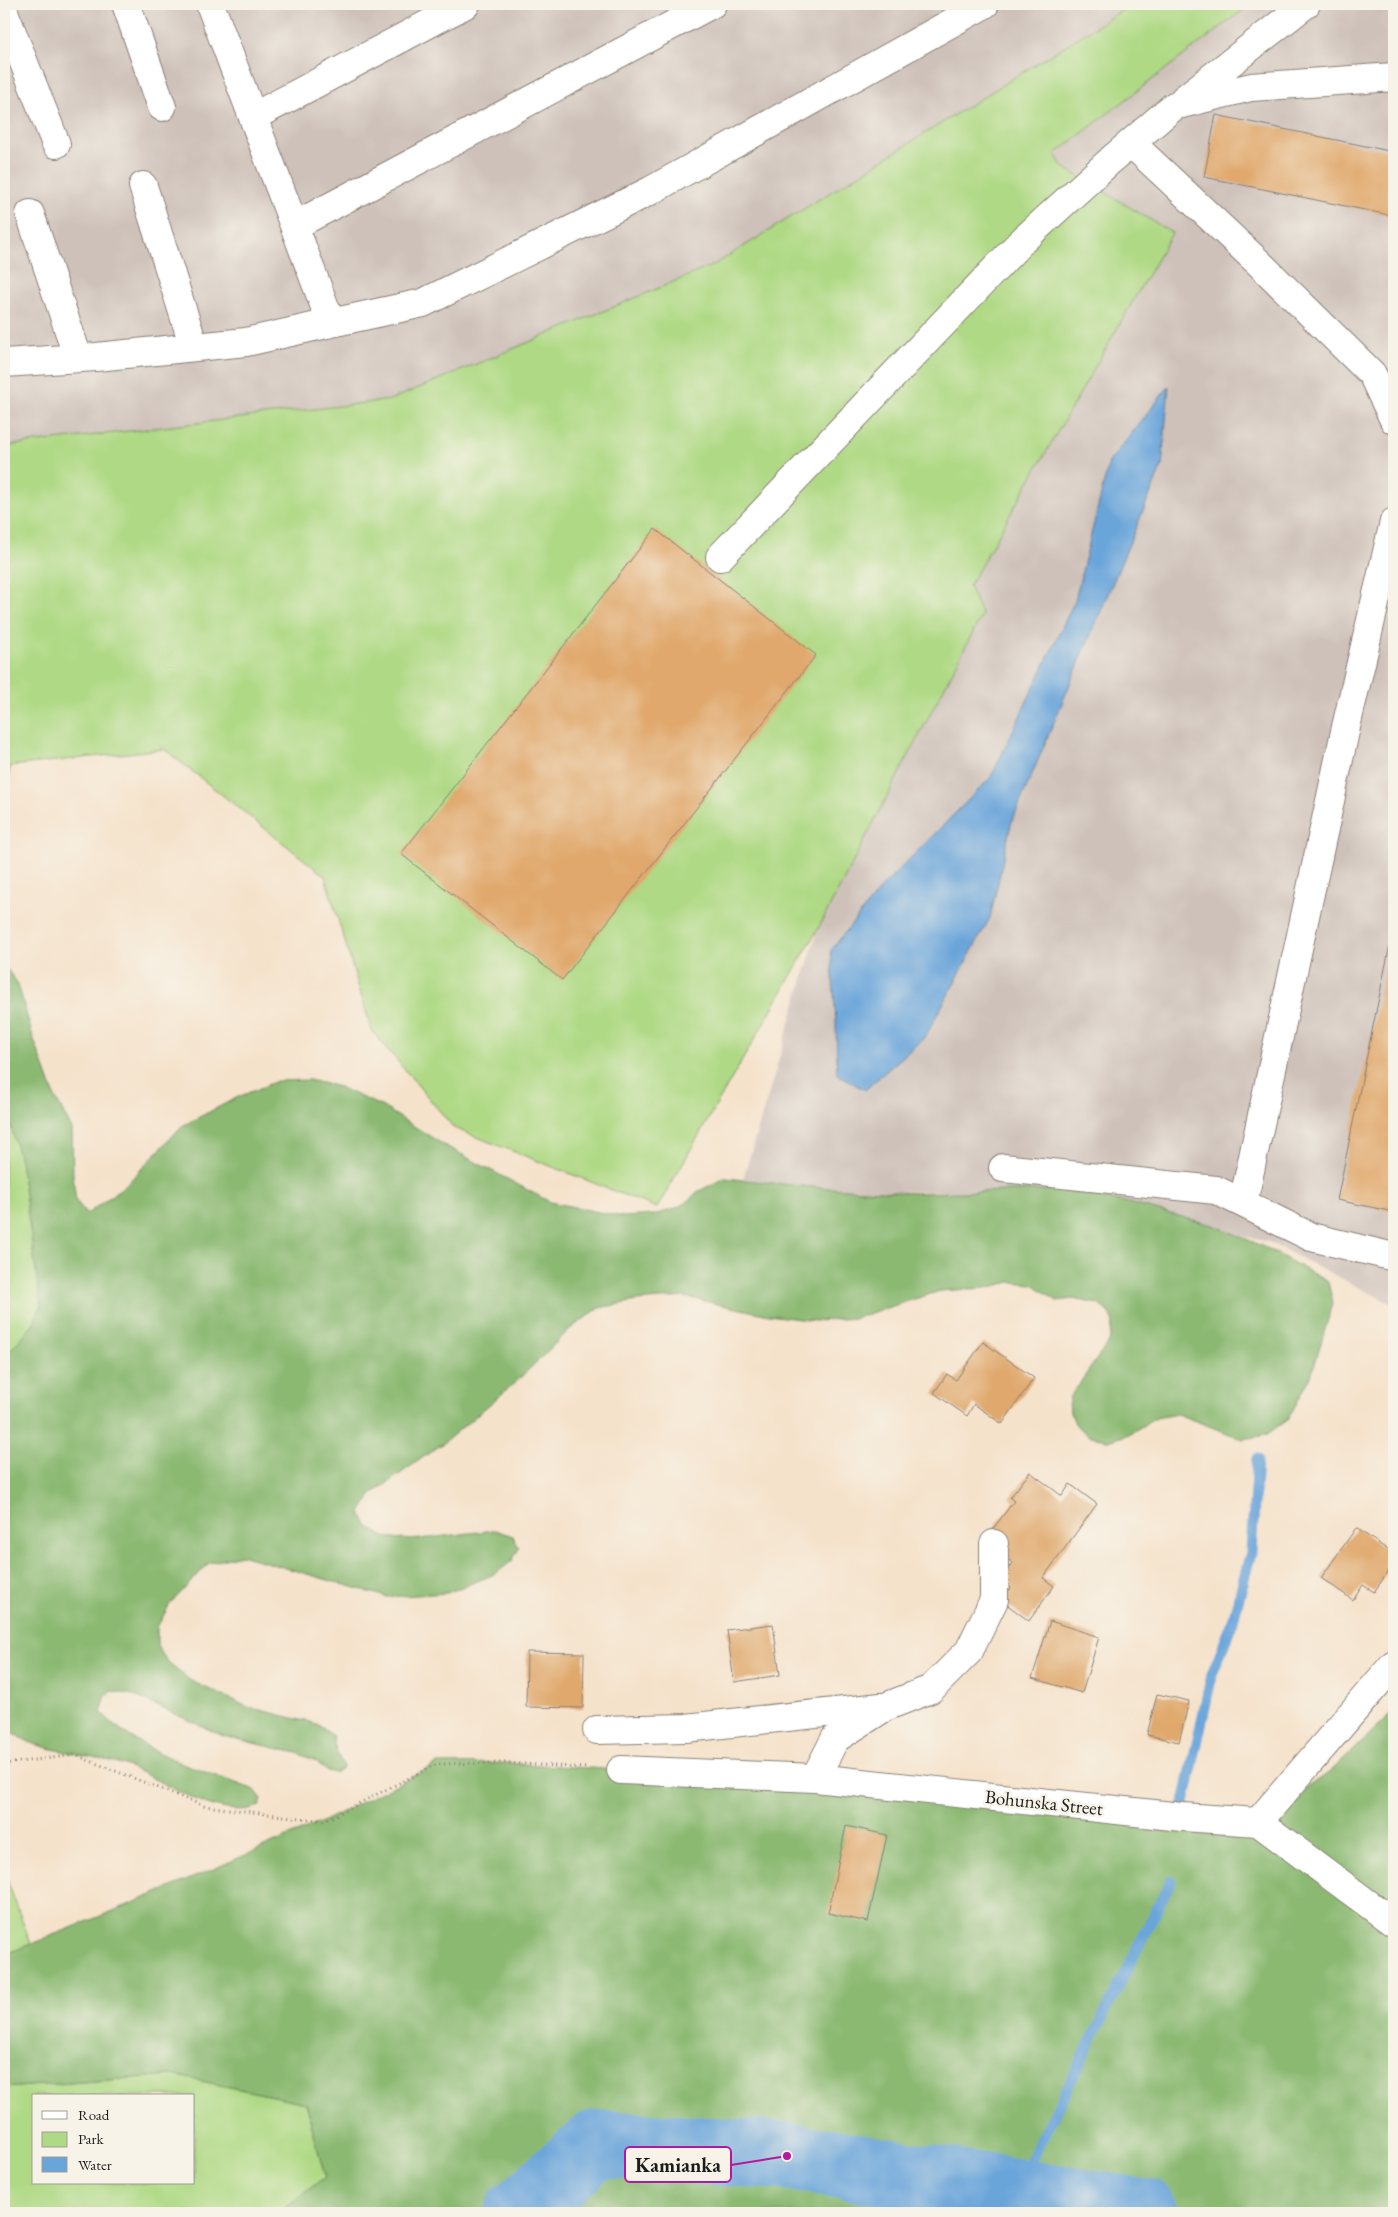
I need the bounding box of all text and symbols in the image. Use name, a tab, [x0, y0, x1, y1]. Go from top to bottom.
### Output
street label: Bohunska Street	[984, 1784, 1104, 1821]
legend	[32, 2094, 195, 2184]
text: Road	[78, 2105, 110, 2124]
text: Park	[78, 2129, 105, 2148]
callout: Kamianka	[625, 2147, 731, 2182]
text: Kamianka	[635, 2152, 721, 2178]
text: Water	[78, 2155, 112, 2174]

